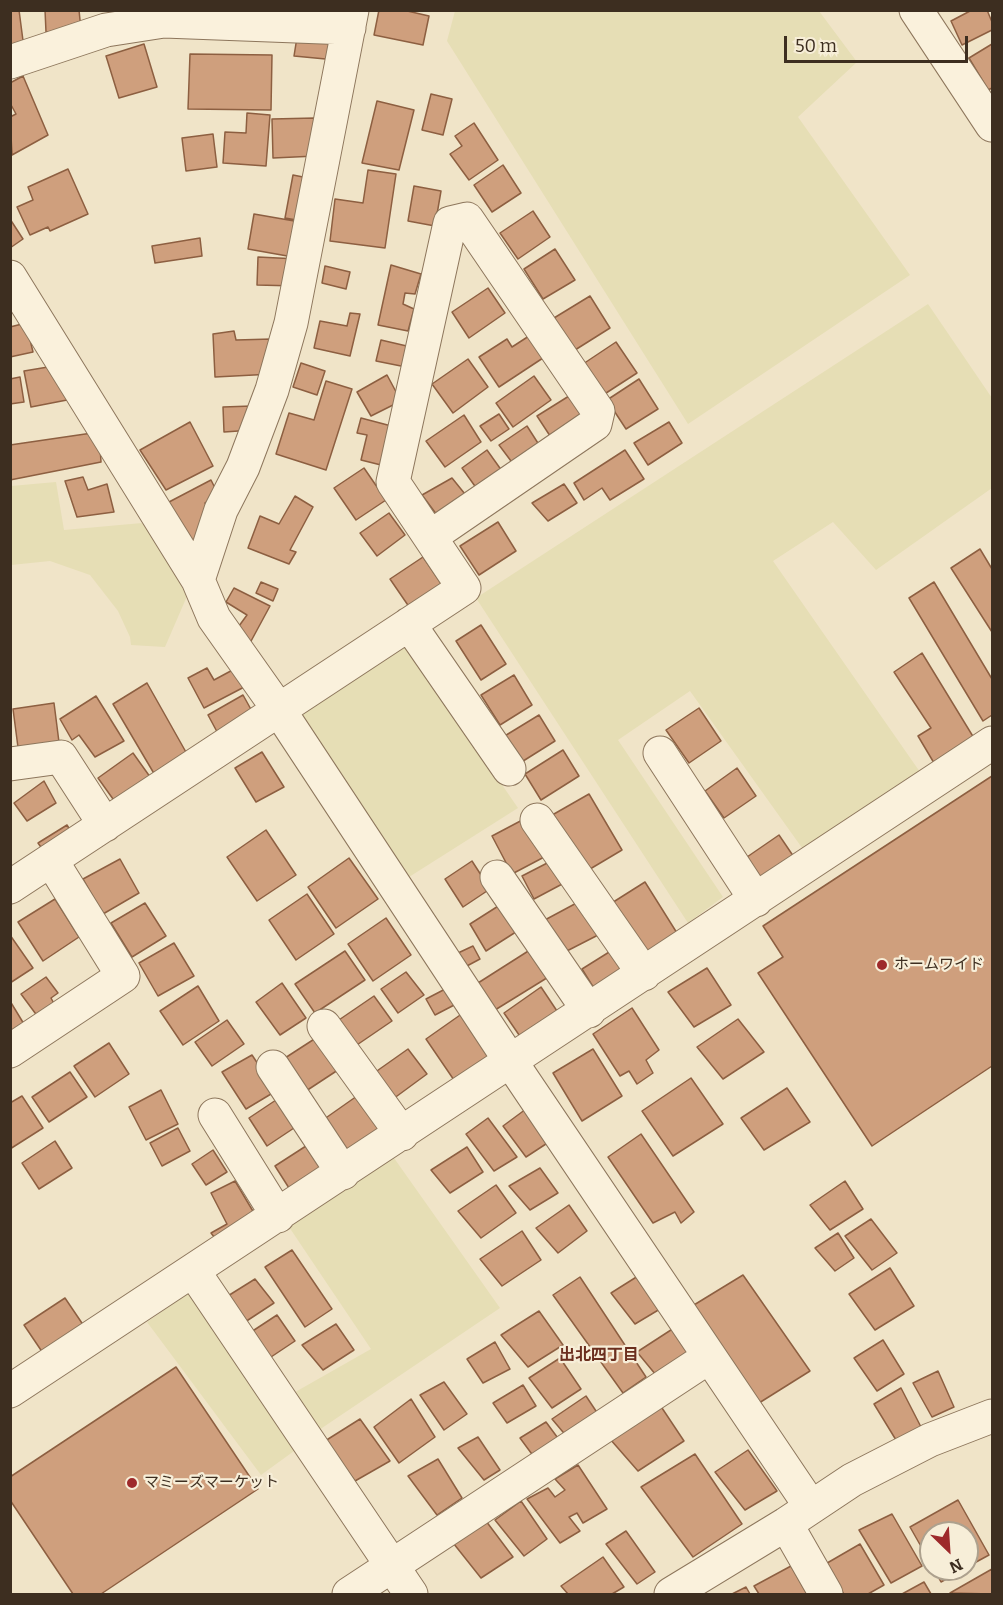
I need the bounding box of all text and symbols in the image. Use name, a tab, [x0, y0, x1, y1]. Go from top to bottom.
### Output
scale bar	[787, 24, 972, 62]
text: 50 m	[795, 35, 837, 57]
place label: ホームワイド	[894, 956, 984, 974]
marker: ホームワイド	[875, 958, 889, 972]
district label: 出北四丁目	[559, 1346, 639, 1366]
place label: マミーズマーケット	[144, 1474, 279, 1492]
marker: マミーズマーケット	[125, 1476, 139, 1490]
north arrow	[919, 1521, 979, 1581]
text: N	[946, 1555, 966, 1577]

